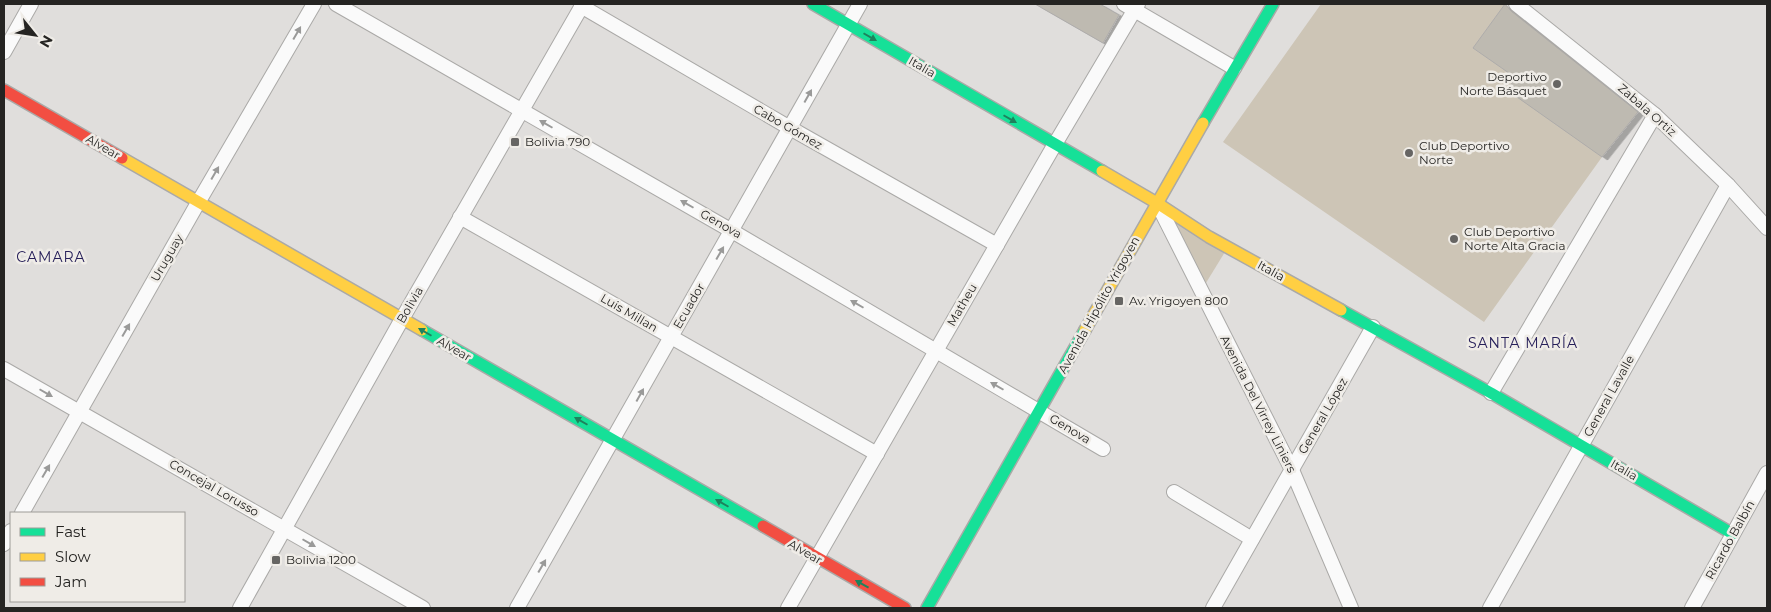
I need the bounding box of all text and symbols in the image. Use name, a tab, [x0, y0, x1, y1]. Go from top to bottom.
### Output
north arrow	[10, 10, 60, 60]
one-way arrow	[292, 26, 301, 39]
text: N	[36, 32, 57, 51]
one-way arrow	[863, 32, 877, 41]
street label: Italia	[906, 53, 939, 80]
place label: Deportivo Norte Básquet	[1459, 69, 1547, 98]
marker: Deportivo Norte Básquet	[1551, 78, 1563, 90]
street label: Zabala Ortiz	[1615, 80, 1680, 139]
one-way arrow	[804, 90, 813, 103]
street label: Cabo Gómez	[751, 101, 825, 152]
one-way arrow	[1004, 114, 1017, 123]
one-way arrow	[539, 119, 552, 128]
street label: Alvear	[83, 131, 123, 162]
place label: Bolivia 790	[525, 134, 590, 149]
marker: Bolivia 790	[509, 136, 521, 148]
place label: Club Deportivo Norte	[1419, 138, 1510, 167]
marker: Club Deportivo Norte	[1403, 147, 1415, 159]
one-way arrow	[211, 167, 220, 180]
one-way arrow	[680, 200, 693, 209]
street label: Genova	[698, 206, 745, 241]
place label: Club Deportivo Norte Alta Gracia	[1464, 224, 1566, 253]
street label: Uruguay	[147, 231, 186, 284]
marker: Club Deportivo Norte Alta Gracia	[1448, 233, 1460, 245]
street label: Avenida Hipólito Yrigoyen	[1055, 234, 1143, 376]
one-way arrow	[715, 246, 724, 260]
district label: CAMARA	[16, 248, 86, 266]
street label: Italia	[1255, 257, 1288, 284]
street label: Ecuador	[669, 280, 708, 331]
street label: Matheu	[943, 281, 980, 329]
street label: Bolivia	[393, 284, 426, 326]
street label: Luis Millan	[598, 290, 661, 335]
place label: Av. Yrigoyen 800	[1129, 293, 1228, 308]
marker: Av. Yrigoyen 800	[1113, 295, 1125, 307]
one-way arrow	[850, 300, 865, 308]
one-way arrow	[122, 322, 130, 337]
one-way arrow	[417, 328, 432, 336]
street label: Alvear	[434, 333, 474, 364]
street label: Avenida Del Virrey Liniers	[1217, 333, 1300, 475]
district label: SANTA MARÍA	[1468, 334, 1578, 352]
street label: General Lavalle	[1580, 352, 1637, 439]
street label: General López	[1295, 375, 1350, 457]
one-way arrow	[991, 382, 1004, 391]
one-way arrow	[635, 388, 644, 401]
one-way arrow	[39, 389, 53, 397]
street label: Genova	[1047, 410, 1094, 447]
one-way arrow	[574, 417, 589, 425]
street label: Concejal Lorusso	[167, 456, 262, 519]
street label: Italia	[1608, 456, 1641, 483]
one-way arrow	[41, 464, 50, 477]
one-way arrow	[715, 498, 728, 507]
street label: Ricardo Balbín	[1702, 498, 1757, 582]
legend	[10, 512, 185, 602]
text: Fast	[55, 522, 86, 541]
street label: Alvear	[785, 536, 825, 567]
one-way arrow	[302, 538, 316, 547]
text: Slow	[55, 547, 91, 566]
place label: Bolivia 1200	[286, 552, 356, 567]
marker: Bolivia 1200	[270, 554, 282, 566]
one-way arrow	[537, 559, 546, 573]
text: Jam	[54, 572, 87, 591]
one-way arrow	[856, 580, 869, 589]

